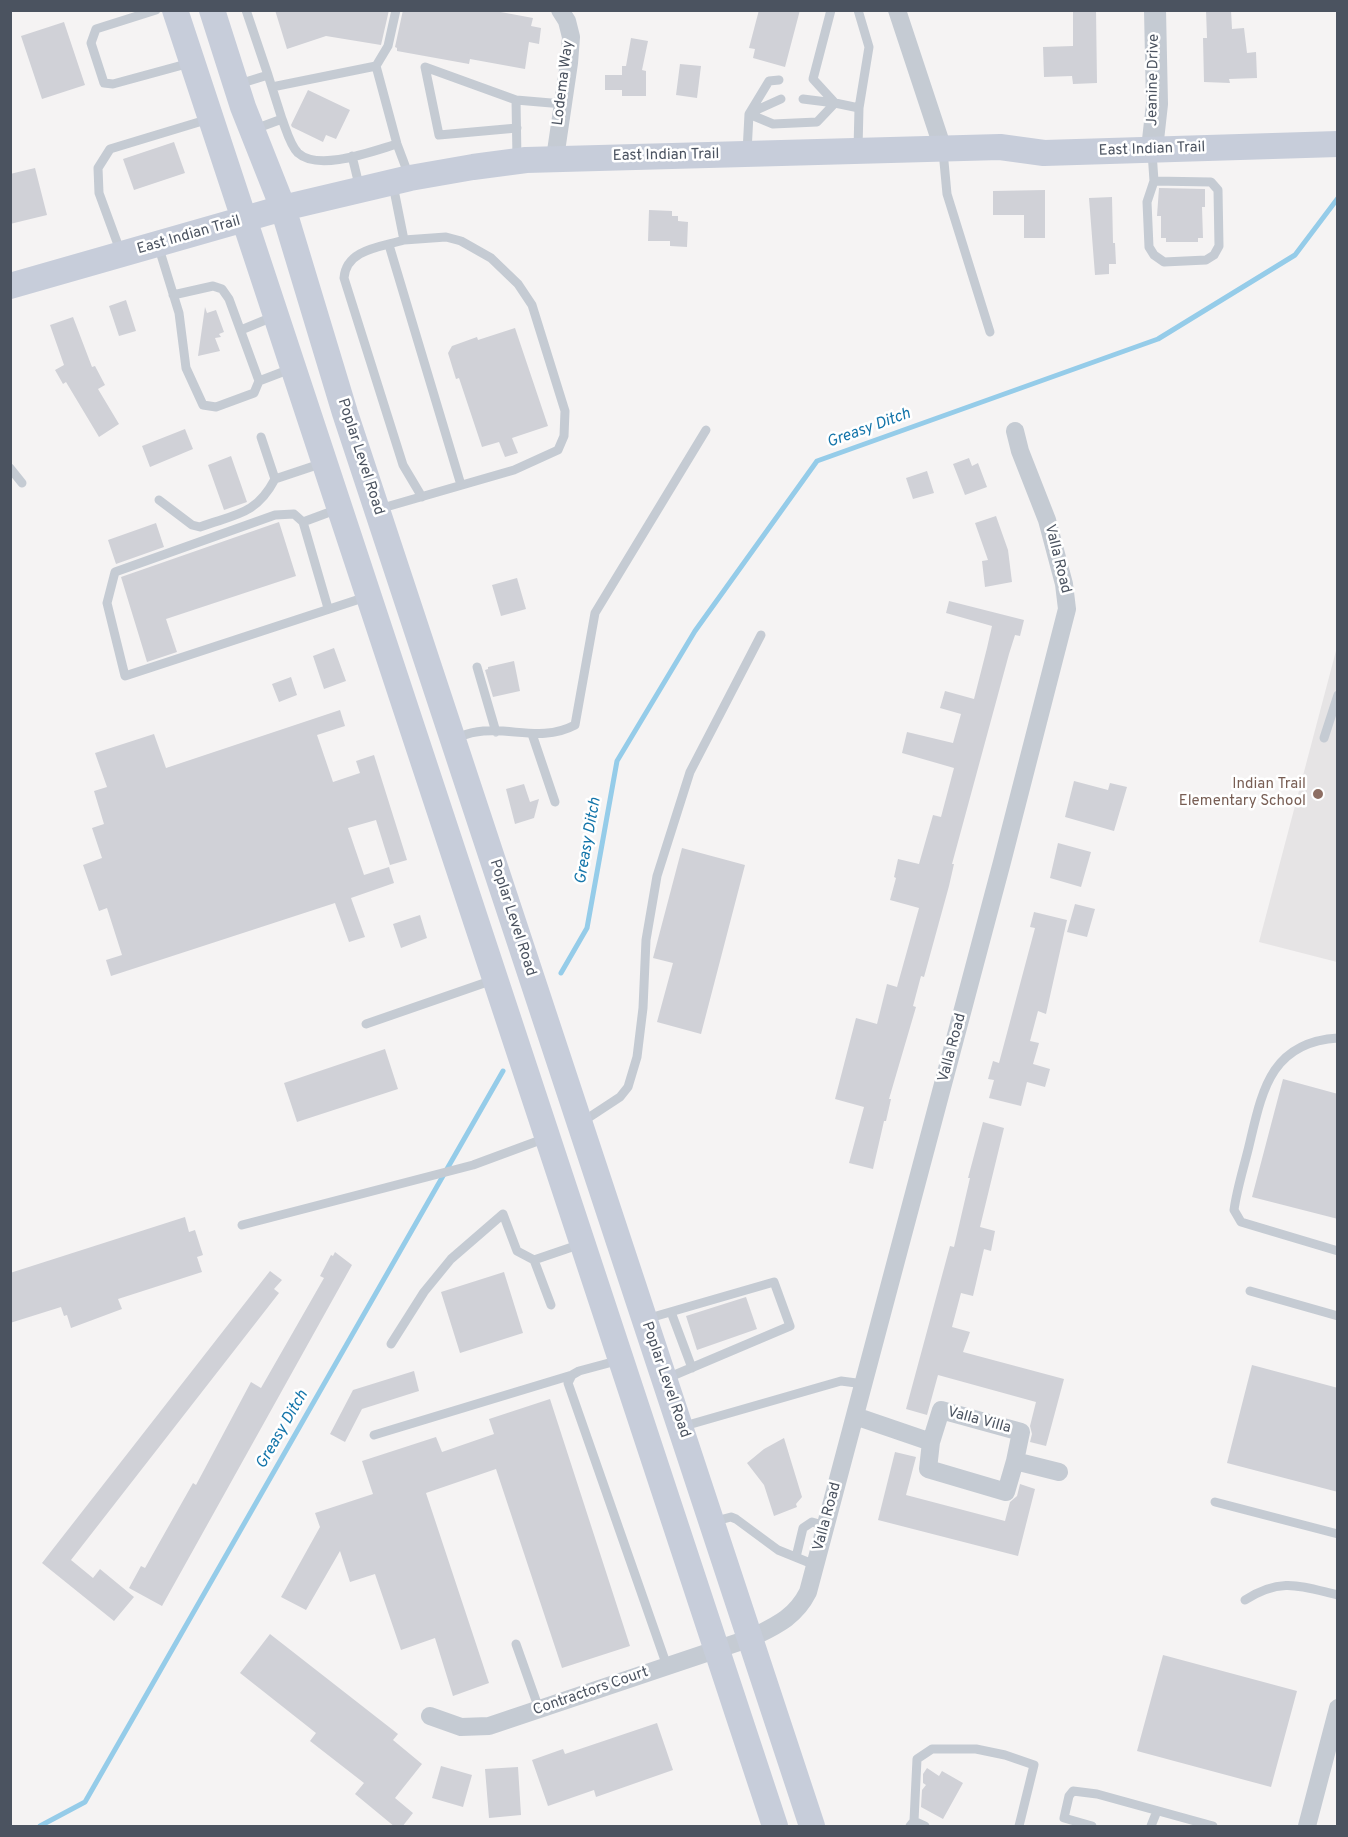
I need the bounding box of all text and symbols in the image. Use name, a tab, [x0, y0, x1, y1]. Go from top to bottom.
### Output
street label: Jeanine Drive	[1144, 34, 1164, 126]
street label: Lodema Way	[550, 39, 578, 127]
street label: East Indian Trail	[1098, 139, 1206, 161]
street label: East Indian Trail	[613, 146, 719, 166]
street label: East Indian Trail	[135, 213, 243, 259]
street label: Poplar Level Road	[333, 396, 387, 518]
water label: Greasy Ditch	[825, 405, 913, 453]
street label: Valla Road	[1040, 523, 1074, 595]
place label: Indian Trail Elementary School	[1179, 776, 1306, 811]
marker: Indian Trail Elementary School	[1311, 787, 1325, 801]
water label: Greasy Ditch	[572, 796, 606, 886]
street label: Poplar Level Road	[485, 857, 539, 979]
street label: Valla Road	[935, 1012, 971, 1084]
street label: Poplar Level Road	[637, 1320, 693, 1440]
water label: Greasy Ditch	[253, 1387, 313, 1473]
street label: Valla Villa	[945, 1404, 1013, 1438]
street label: Valla Road	[810, 1481, 846, 1553]
street label: Contractors Court	[531, 1664, 651, 1720]

